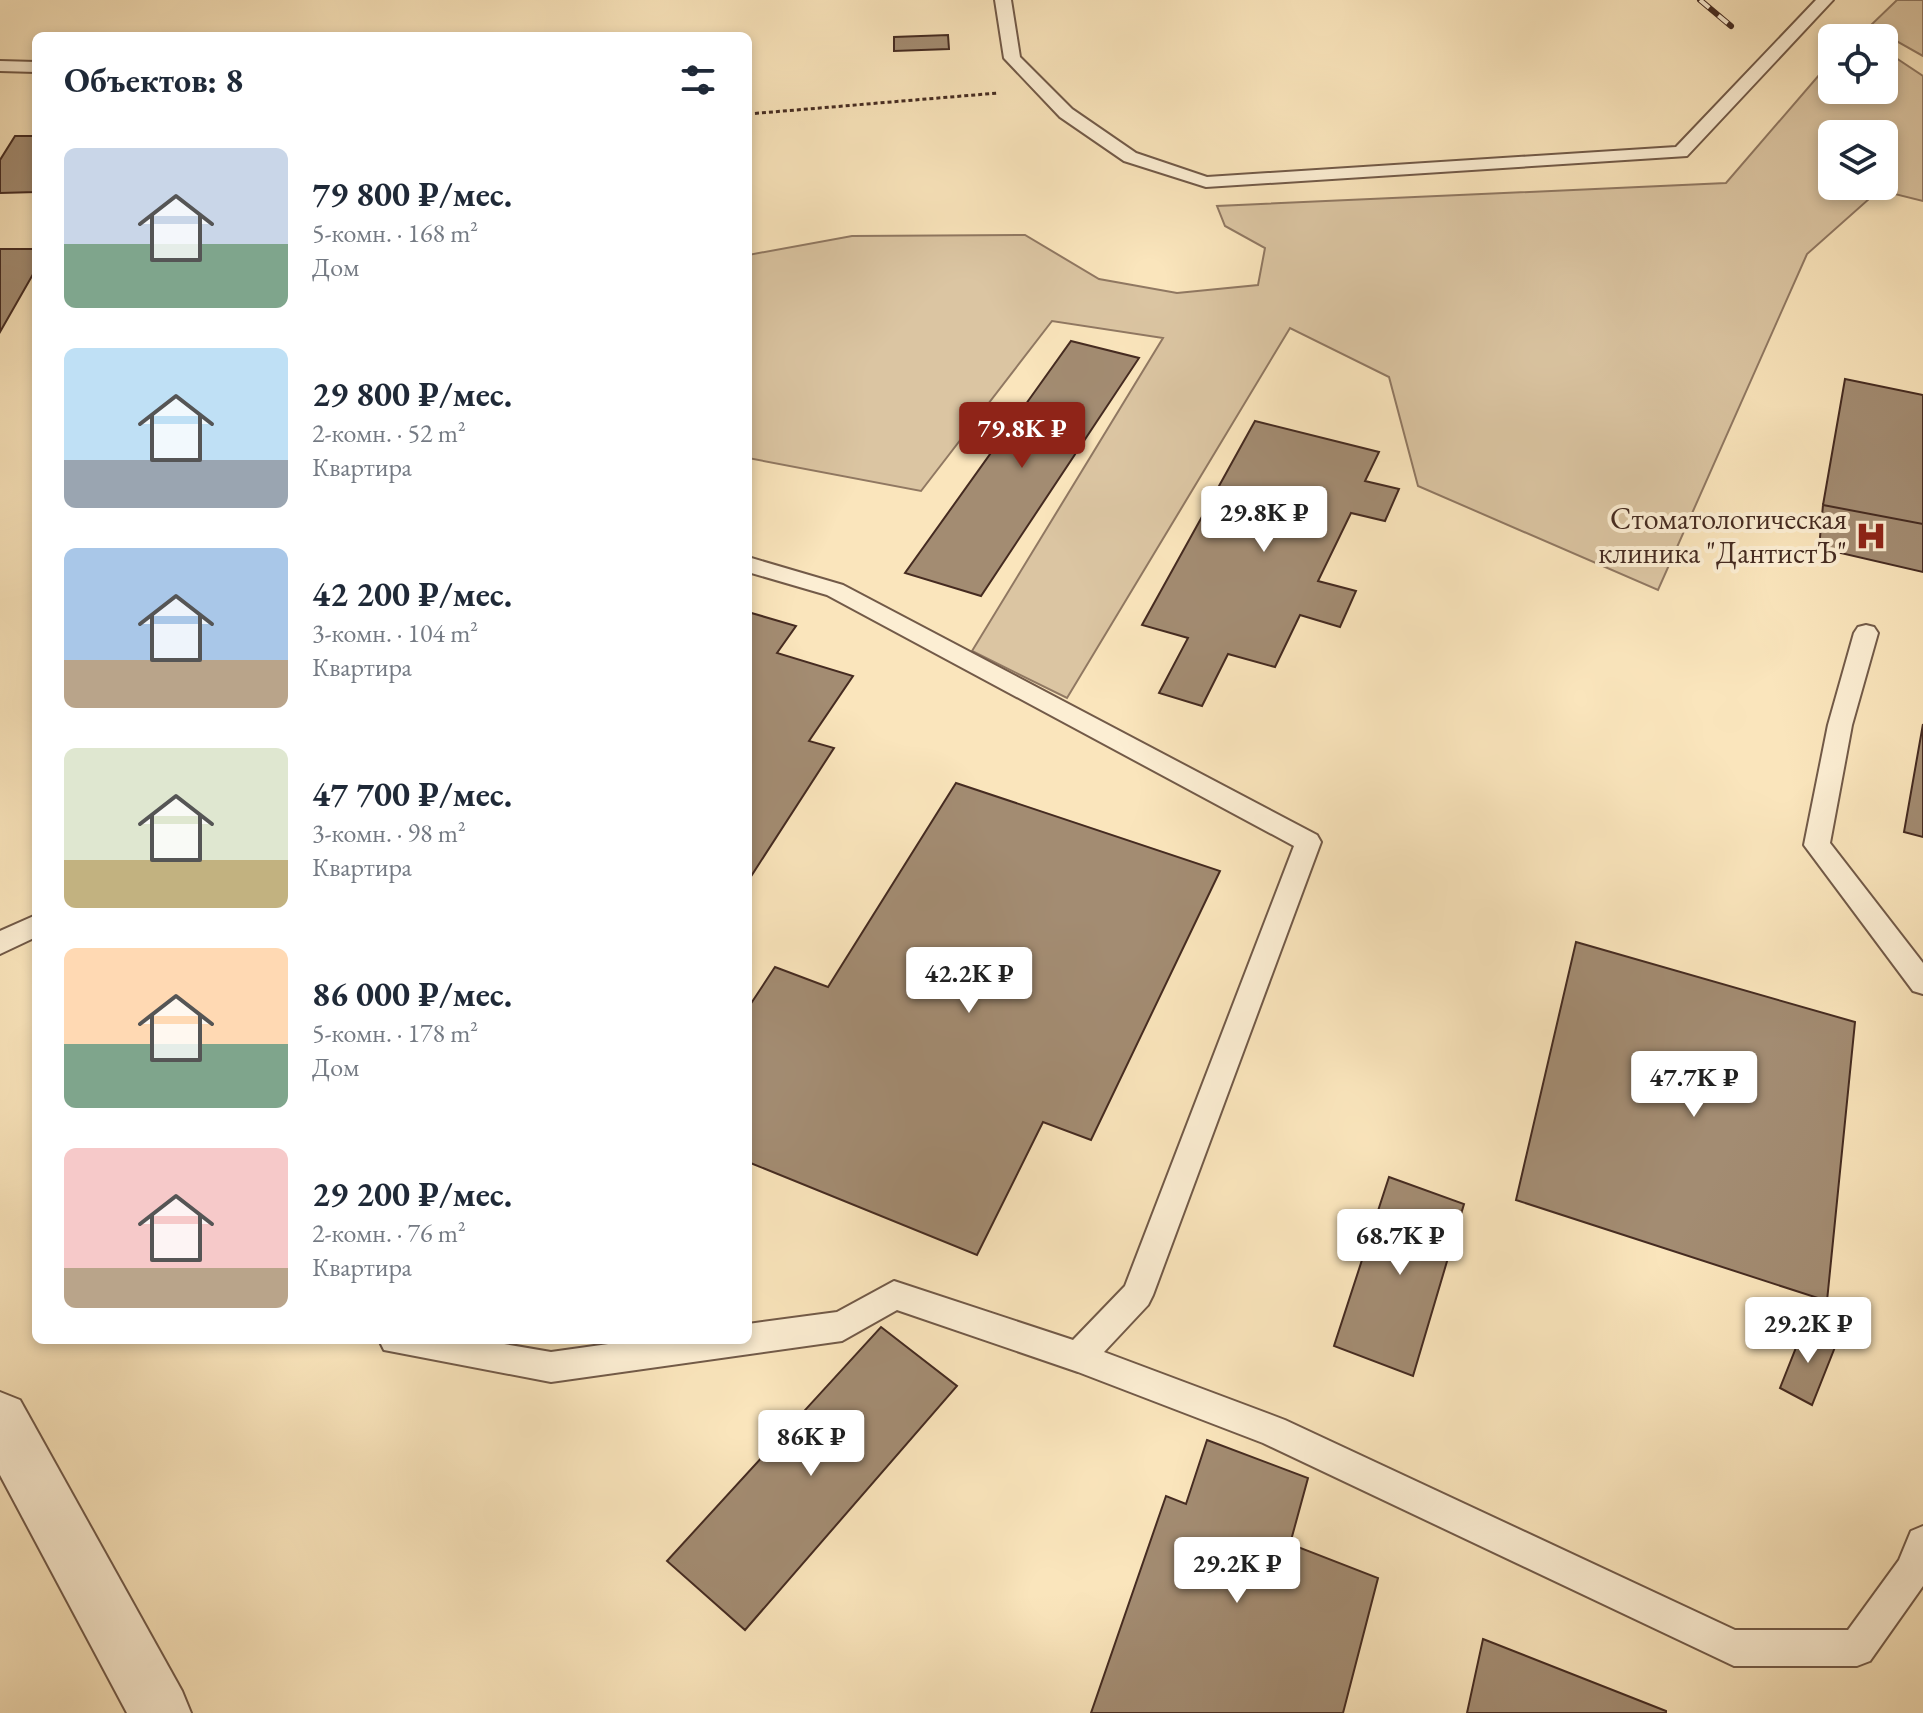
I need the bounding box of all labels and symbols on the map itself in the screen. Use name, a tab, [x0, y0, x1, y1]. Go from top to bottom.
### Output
pin: 79.8K ₽	[948, 402, 1096, 470]
pin: 29.8K ₽	[1190, 486, 1338, 554]
place label: Стоматологическая клиника "ДантистЪ"	[1598, 499, 1847, 572]
hospital icon: Стоматологическая клиника "ДантистЪ"	[1854, 519, 1888, 553]
pin: 42.2K ₽	[895, 947, 1043, 1015]
pin: 47.7K ₽	[1620, 1051, 1768, 1119]
pin: 68.7K ₽	[1326, 1209, 1474, 1277]
pin: 29.2K ₽	[1734, 1297, 1882, 1365]
pin: 86K ₽	[755, 1410, 867, 1478]
pin: 29.2K ₽	[1163, 1537, 1311, 1605]

